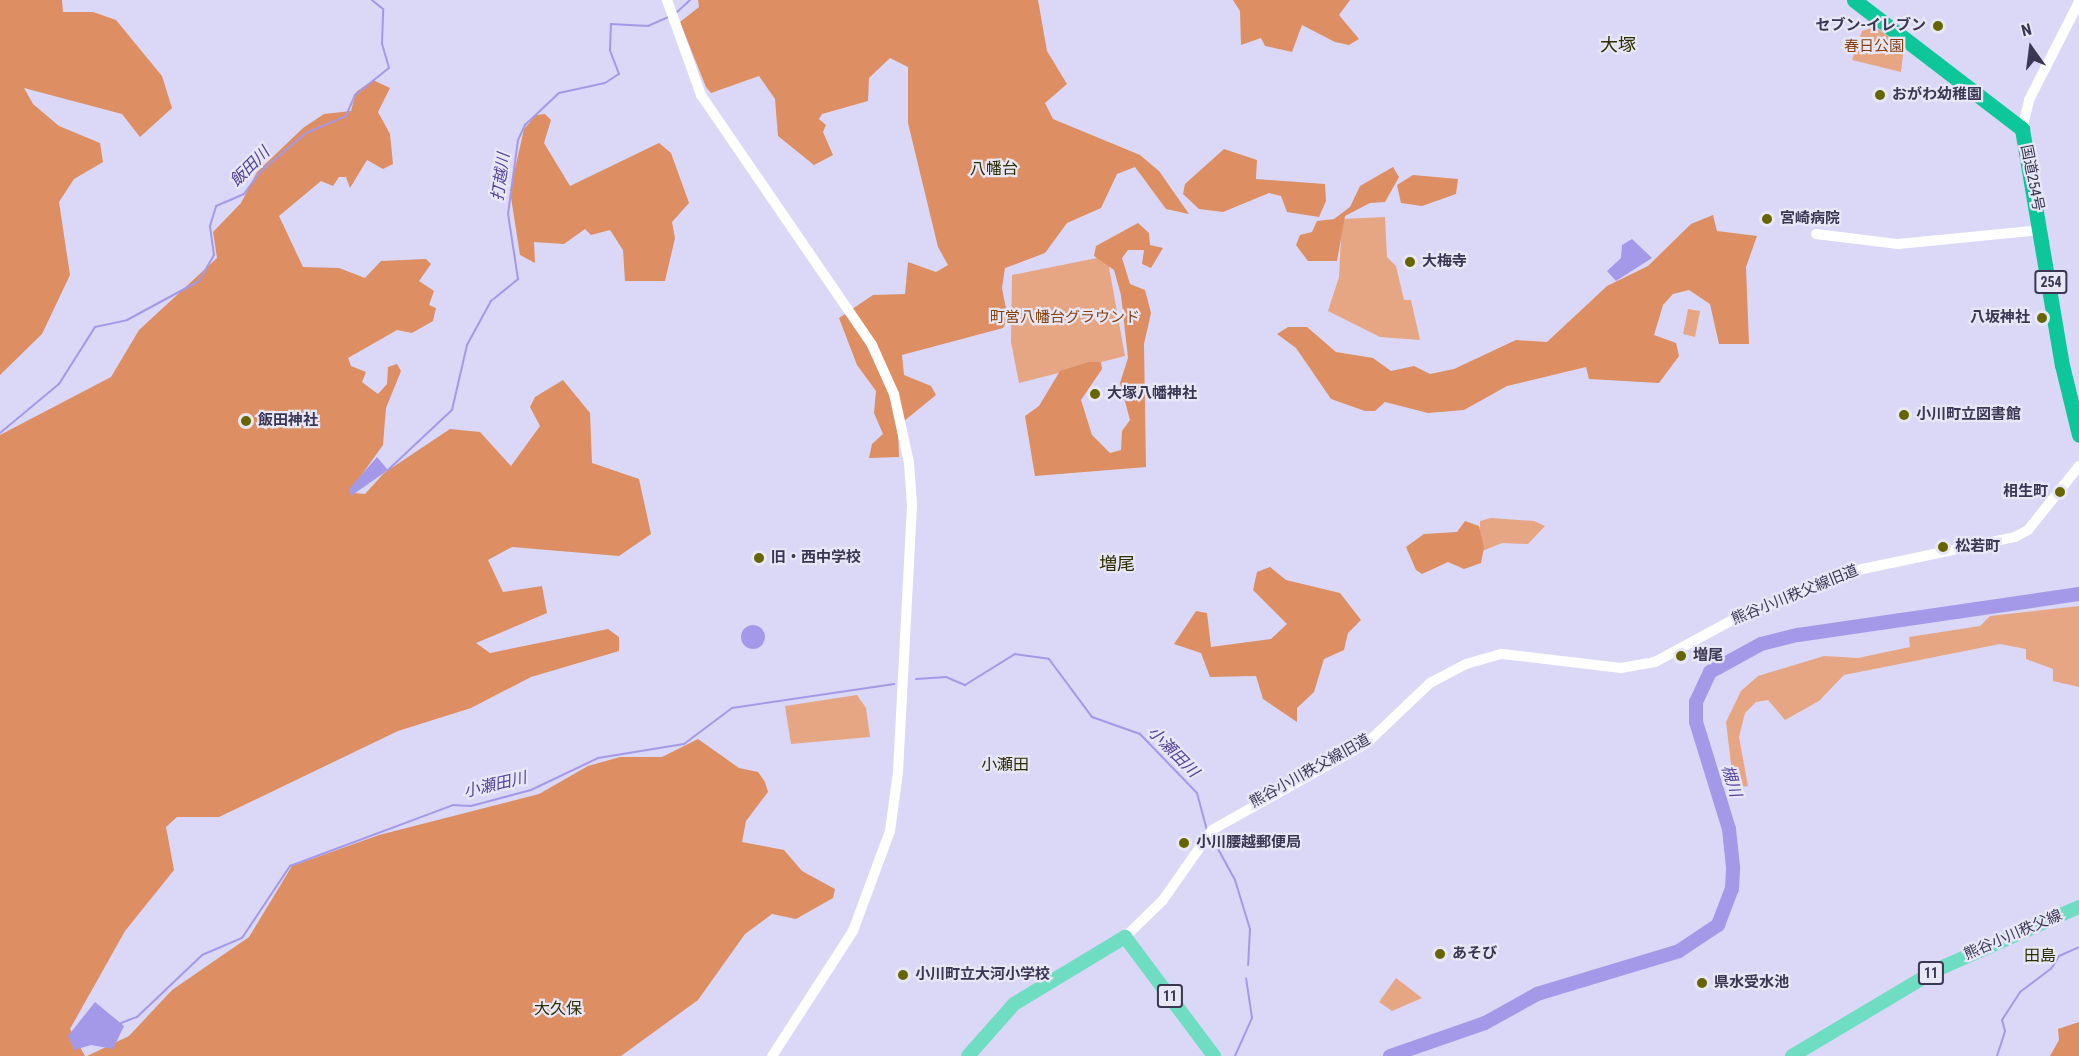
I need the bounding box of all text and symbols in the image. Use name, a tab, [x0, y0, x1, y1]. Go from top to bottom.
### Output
place label: セブン-イレブン	[1816, 17, 1926, 35]
north arrow	[2001, 18, 2061, 78]
marker: セブン-イレブン	[1931, 19, 1945, 33]
text: N	[2019, 20, 2034, 40]
district label: 大塚	[1600, 34, 1636, 56]
park label: 春日公園	[1844, 38, 1904, 56]
place label: おがわ幼稚園	[1892, 86, 1982, 104]
marker: おがわ幼稚園	[1873, 88, 1887, 102]
water label: 飯田川	[226, 143, 274, 191]
street label: 国道254号	[2017, 143, 2047, 213]
water label: 打越川	[488, 152, 514, 202]
district label: 八幡台	[970, 159, 1018, 179]
marker: 宮崎病院	[1758, 210, 1776, 228]
place label: 宮崎病院	[1780, 210, 1840, 228]
place label: 大梅寺	[1422, 253, 1467, 271]
marker: 大梅寺	[1403, 255, 1417, 269]
road number: 254	[2033, 271, 2069, 293]
park label: 町営八幡台グラウンド	[990, 309, 1140, 327]
place label: 八坂神社	[1970, 309, 2030, 327]
marker: 八坂神社	[2035, 311, 2049, 325]
place label: 大塚八幡神社	[1107, 385, 1197, 403]
marker: 大塚八幡神社	[1088, 387, 1102, 401]
place label: 小川町立図書館	[1916, 406, 2021, 424]
marker: 小川町立図書館	[1897, 408, 1911, 422]
place label: 飯田神社	[258, 412, 318, 430]
marker: 飯田神社	[239, 414, 253, 428]
place label: 相生町	[2003, 483, 2048, 501]
marker: 相生町	[2053, 485, 2067, 499]
place label: 松若町	[1955, 538, 2000, 556]
marker: 松若町	[1936, 540, 1950, 554]
place label: 旧・西中学校	[771, 549, 861, 567]
marker: 旧・西中学校	[752, 551, 766, 565]
district label: 増尾	[1099, 553, 1135, 575]
street label: 熊谷小川秩父線旧道	[1729, 561, 1861, 629]
place label: 増尾	[1693, 647, 1723, 665]
marker: 増尾	[1674, 649, 1688, 663]
water label: 小瀬田川	[1144, 723, 1202, 781]
street label: 熊谷小川秩父線旧道	[1247, 730, 1373, 812]
district label: 小瀬田	[981, 755, 1029, 775]
water label: 槻川	[1717, 763, 1745, 799]
water label: 小瀬田川	[462, 768, 528, 802]
place label: 小川腰越郵便局	[1196, 834, 1301, 852]
marker: 小川腰越郵便局	[1177, 836, 1191, 850]
street label: 熊谷小川秩父線	[1961, 906, 2065, 964]
place label: あそび	[1452, 945, 1497, 963]
district label: 田島	[2024, 946, 2056, 966]
marker: あそび	[1433, 947, 1447, 961]
road number: 11	[1918, 962, 1944, 984]
place label: 小川町立大河小学校	[915, 966, 1050, 984]
marker: 小川町立大河小学校	[896, 968, 910, 982]
place label: 県水受水池	[1714, 974, 1789, 992]
marker: 県水受水池	[1695, 976, 1709, 990]
road number: 11	[1156, 985, 1184, 1007]
district label: 大久保	[534, 999, 582, 1019]

